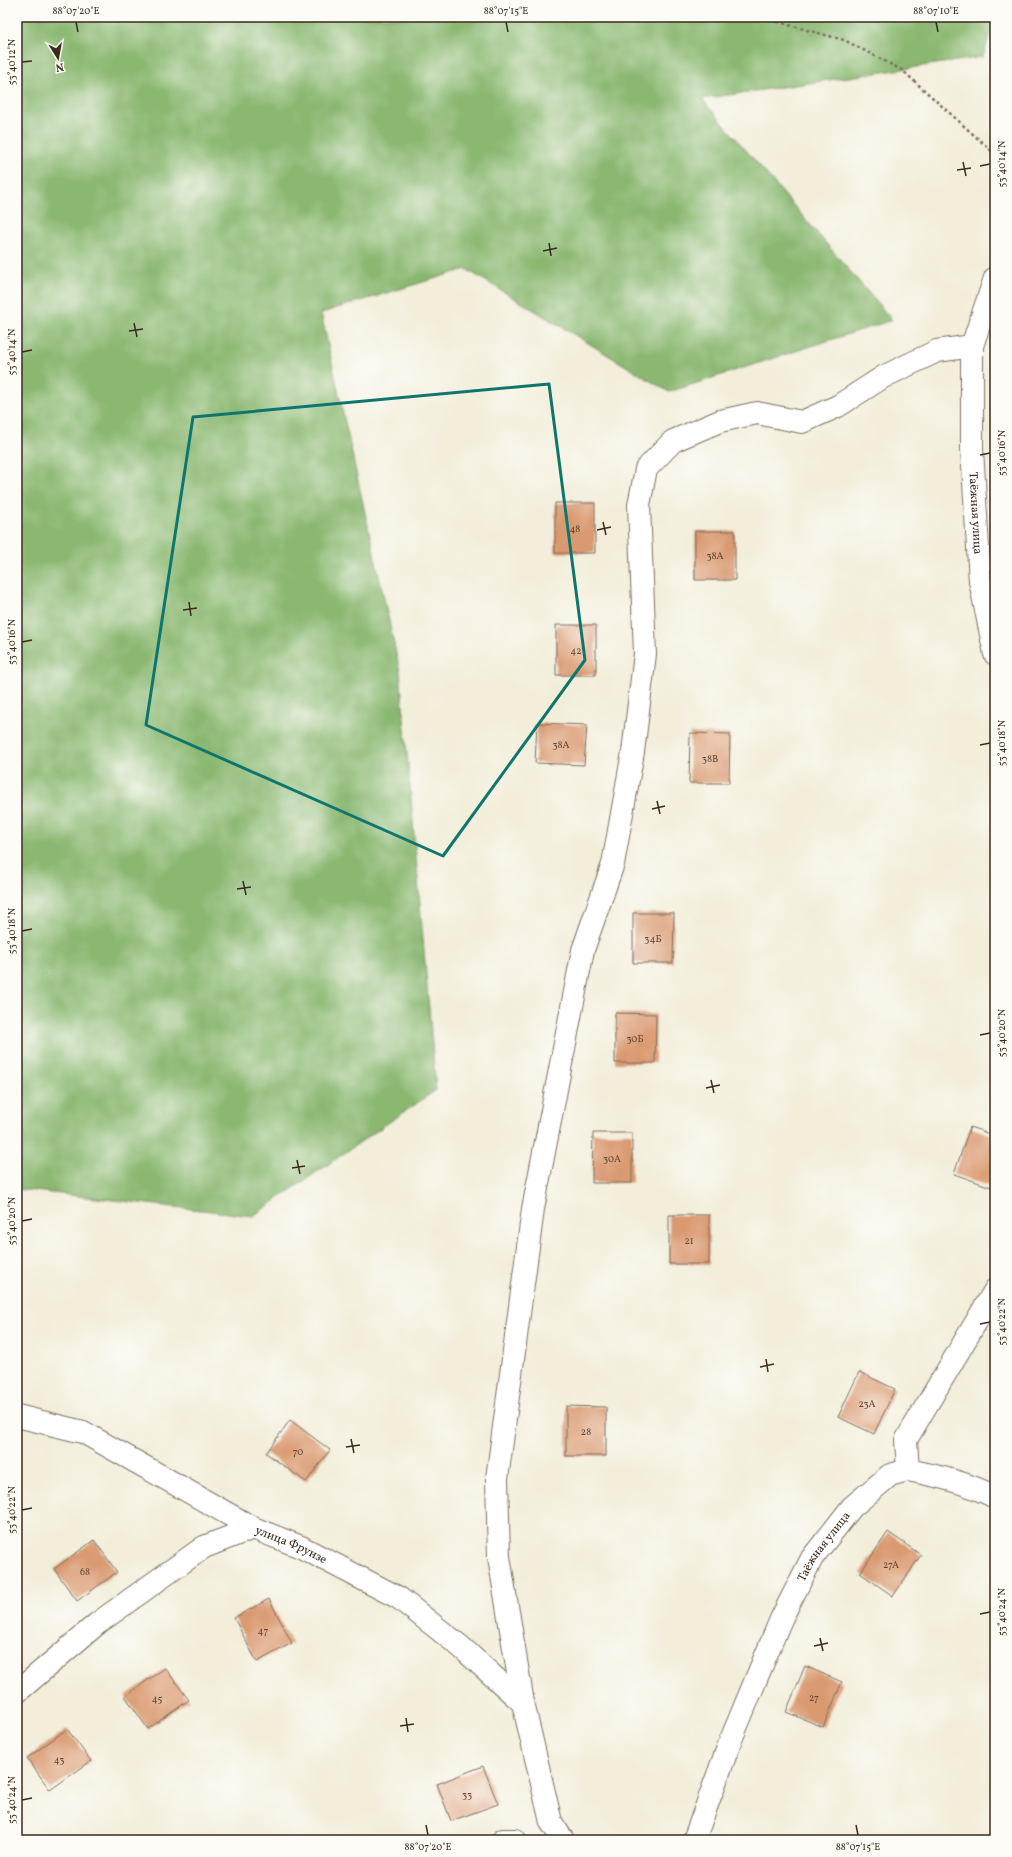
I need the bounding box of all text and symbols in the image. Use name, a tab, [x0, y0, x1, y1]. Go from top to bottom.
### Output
text: 88°07'20"E	[53, 4, 99, 18]
text: 88°07'15"E	[484, 4, 528, 18]
text: 88°07'10"E	[913, 4, 959, 18]
text: 53°40'12"N	[5, 38, 19, 85]
north arrow	[38, 38, 78, 78]
text: N	[54, 58, 65, 74]
text: 53°40'14"N	[995, 140, 1009, 187]
text: 53°40'14"N	[5, 328, 19, 375]
text: 53°40'16"N	[995, 429, 1009, 476]
street label: Таёжная улица	[964, 471, 985, 555]
house number: 48	[570, 522, 580, 536]
house number: 38А	[706, 549, 724, 563]
text: 53°40'16"N	[5, 618, 19, 665]
house number: 42	[570, 644, 582, 658]
text: 53°40'18"N	[995, 719, 1009, 766]
house number: 38А	[552, 738, 570, 752]
house number: 38В	[702, 752, 718, 766]
text: 53°40'18"N	[5, 907, 19, 954]
house number: 34Б	[644, 932, 662, 946]
text: 53°40'20"N	[995, 1008, 1009, 1057]
house number: 30Б	[626, 1032, 644, 1046]
house number: 30А	[603, 1152, 621, 1166]
text: 53°40'20"N	[5, 1196, 19, 1245]
house number: 21	[684, 1234, 694, 1248]
text: 53°40'22"N	[995, 1298, 1009, 1346]
house number: 23А	[858, 1397, 876, 1411]
house number: 28	[581, 1425, 591, 1439]
house number: 70	[293, 1445, 303, 1459]
text: 53°40'22"N	[5, 1486, 19, 1534]
street label: Таёжная улица	[794, 1509, 854, 1585]
street label: улица Фрунзе	[253, 1523, 330, 1568]
house number: 27А	[883, 1558, 899, 1572]
house number: 68	[80, 1565, 90, 1579]
text: 53°40'24"N	[995, 1587, 1009, 1636]
house number: 47	[258, 1624, 269, 1638]
house number: 27	[809, 1691, 819, 1705]
house number: 45	[152, 1692, 162, 1706]
house number: 43	[54, 1753, 64, 1767]
text: 53°40'24"N	[5, 1775, 19, 1824]
house number: 33	[462, 1788, 472, 1802]
text: 88°07'20"E	[405, 1840, 451, 1854]
text: 88°07'15"E	[836, 1840, 880, 1854]

